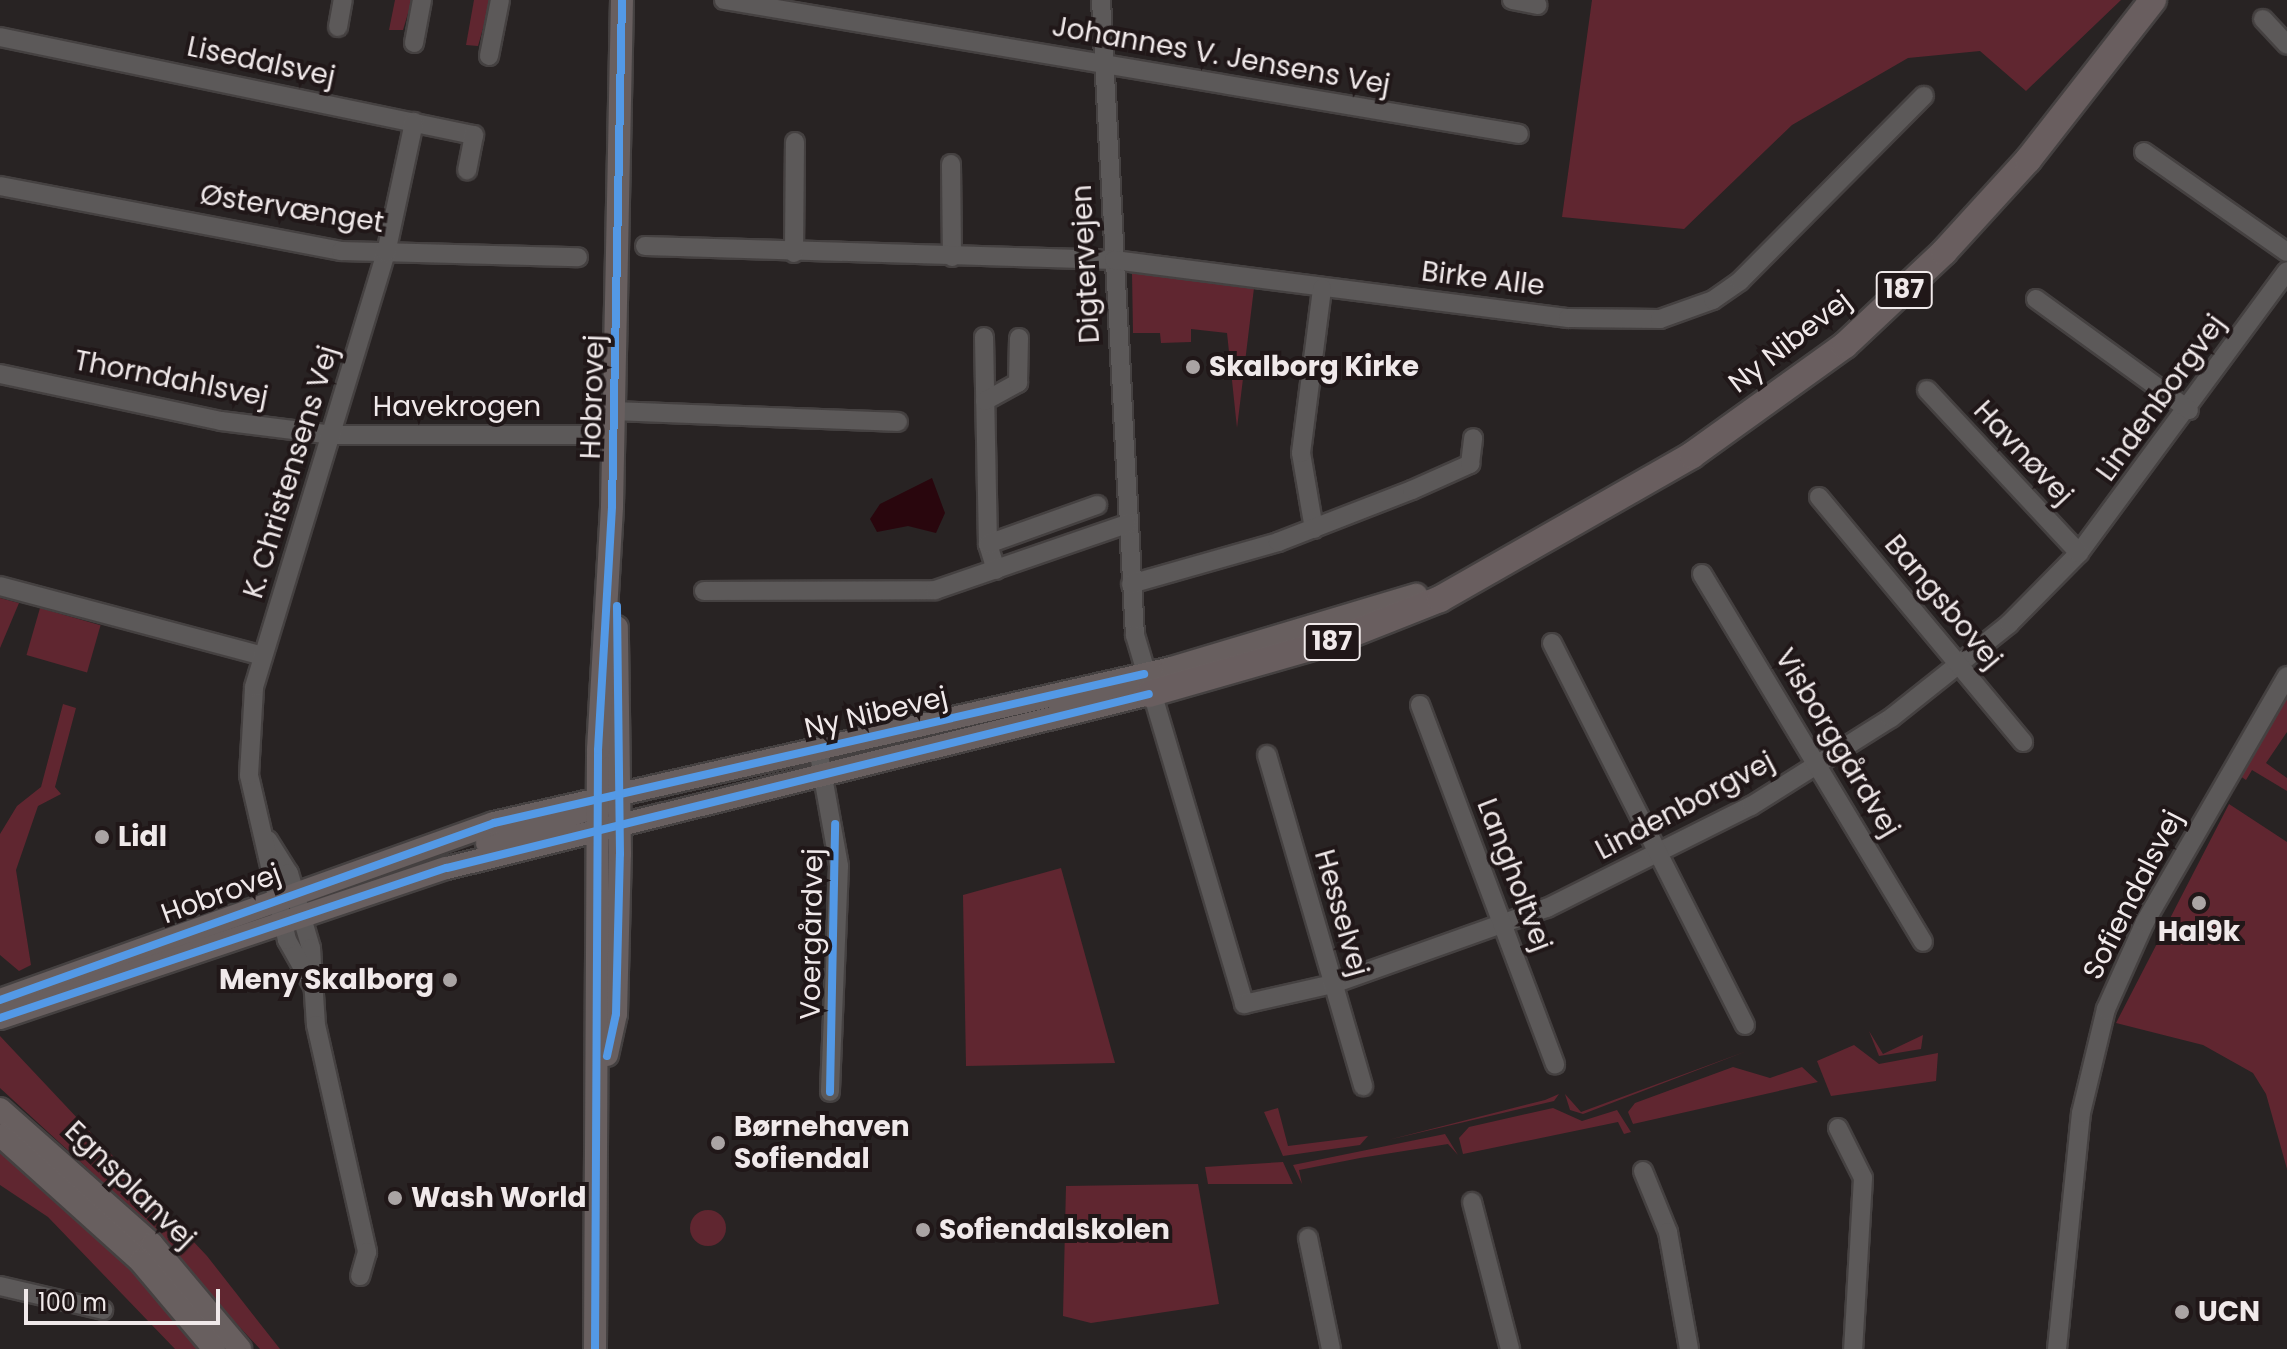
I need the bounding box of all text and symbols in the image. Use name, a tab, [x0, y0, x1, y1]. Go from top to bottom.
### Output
street label: Johannes V. Jensens Vej	[1049, 10, 1393, 102]
street label: Lisedalsvej	[184, 30, 338, 94]
street label: Østervænget	[198, 178, 386, 240]
street label: Digtervejen	[1065, 184, 1107, 344]
street label: Birke Alle	[1420, 255, 1546, 303]
road number: 187	[1874, 268, 1934, 312]
street label: Ny Nibevej	[1722, 284, 1858, 400]
street label: Lindenborgvej	[2089, 308, 2233, 488]
street label: Hobrovej	[574, 334, 612, 460]
street label: K. Christensens Vej	[237, 342, 345, 602]
street label: Thorndahlsvej	[71, 344, 271, 414]
place label: Skalborg Kirke	[1209, 350, 1419, 384]
marker: Skalborg Kirke	[1184, 358, 1202, 376]
street label: Havekrogen	[373, 390, 541, 424]
street label: Havnøvej	[1966, 394, 2080, 512]
street label: Bangsbovej	[1877, 528, 2009, 676]
road number: 187	[1302, 620, 1362, 664]
street label: Visborggårdvej	[1768, 643, 1906, 843]
street label: Ny Nibevej	[801, 680, 951, 746]
street label: Lindenborgvej	[1590, 745, 1780, 867]
street label: Langholtvej	[1470, 794, 1558, 956]
street label: Sofiendalsvej	[2076, 805, 2190, 985]
place label: Lidl	[118, 820, 167, 854]
marker: Lidl	[93, 828, 111, 846]
street label: Hesselvej	[1307, 846, 1375, 980]
street label: Voergårdvej	[794, 848, 830, 1020]
street label: Hobrovej	[157, 857, 285, 931]
marker: Hal9k	[2190, 894, 2208, 912]
place label: Hal9k	[2158, 915, 2240, 949]
place label: Meny Skalborg	[219, 963, 434, 997]
marker: Meny Skalborg	[441, 971, 459, 989]
place label: Børnehaven Sofiendal	[734, 1110, 910, 1176]
street label: Egnsplanvej	[58, 1114, 202, 1256]
marker: Børnehaven Sofiendal	[709, 1134, 727, 1152]
place label: Wash World	[411, 1181, 586, 1215]
marker: Wash World	[386, 1189, 404, 1207]
place label: Sofiendalskolen	[939, 1213, 1170, 1247]
marker: Sofiendalskolen	[914, 1221, 932, 1239]
scale bar	[28, 1273, 224, 1323]
text: 100 m	[38, 1286, 107, 1319]
place label: UCN	[2198, 1295, 2260, 1329]
marker: UCN	[2173, 1303, 2191, 1321]

